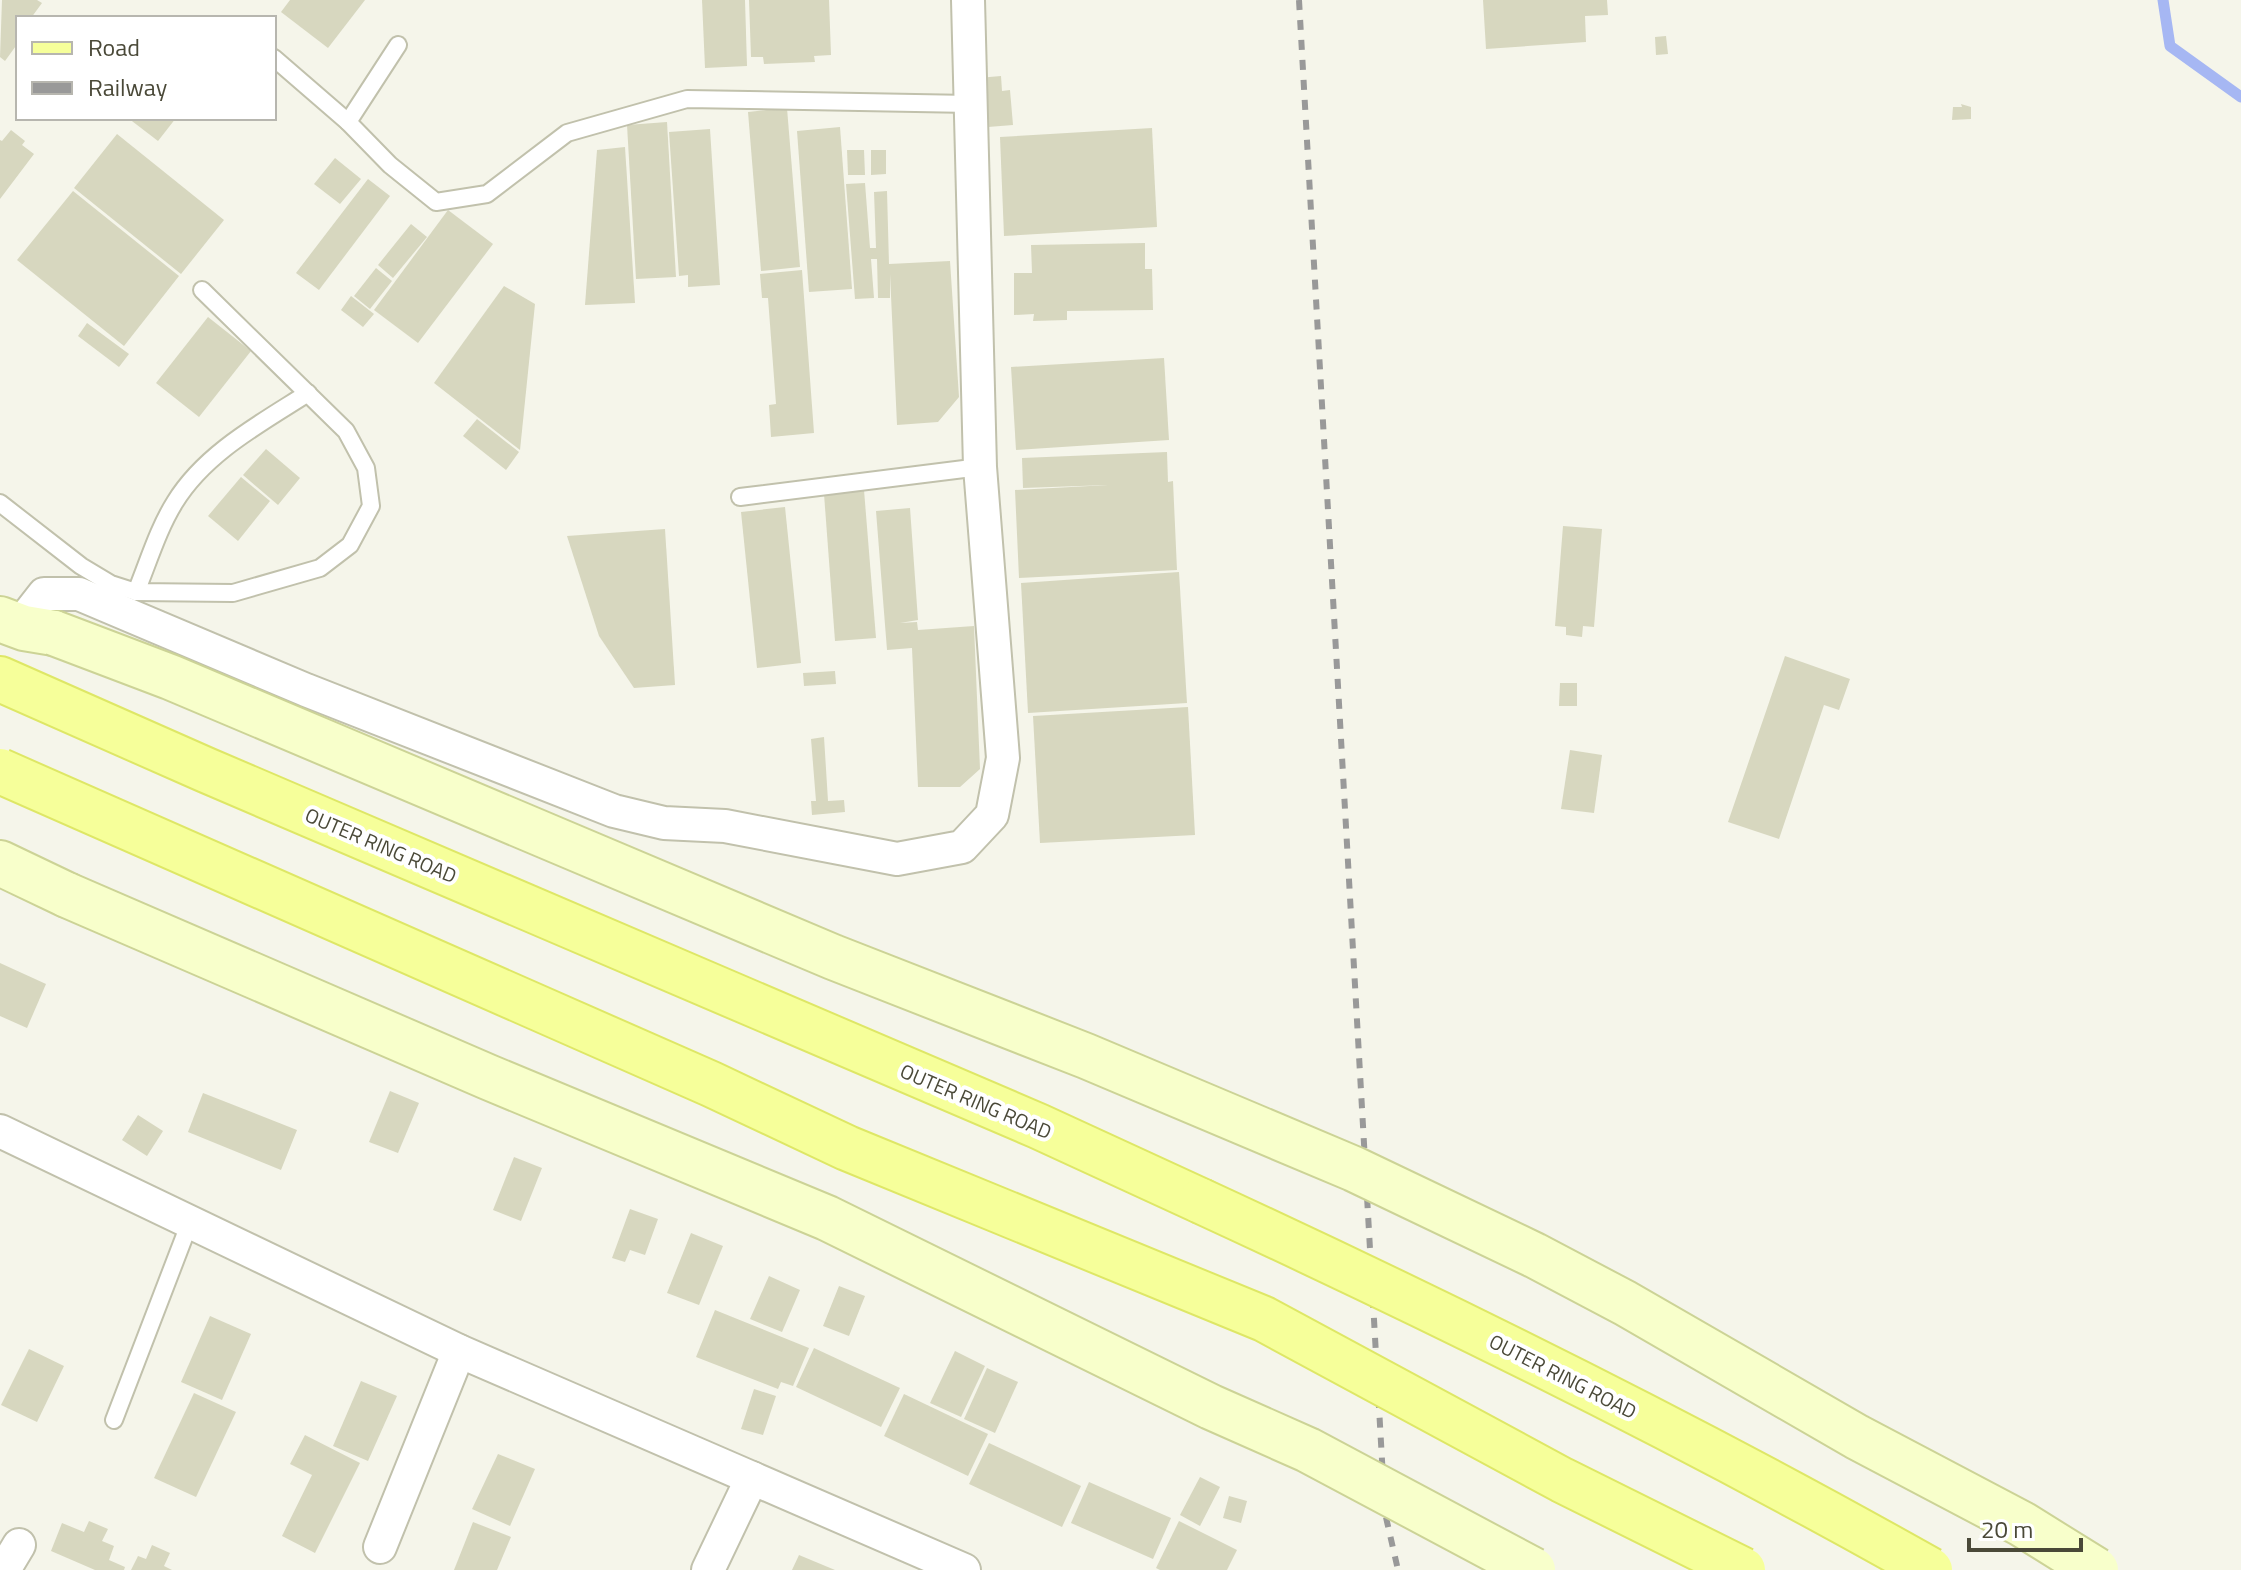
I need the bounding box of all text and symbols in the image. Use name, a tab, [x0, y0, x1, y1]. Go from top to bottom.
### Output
legend	[16, 16, 276, 120]
text: Road	[88, 29, 140, 65]
text: Railway	[88, 69, 168, 105]
street label: OUTER RING ROAD	[300, 799, 462, 891]
street label: OUTER RING ROAD	[895, 1055, 1057, 1147]
street label: OUTER RING ROAD	[1484, 1325, 1642, 1427]
scale bar	[1969, 1502, 2081, 1552]
text: 20 m	[1981, 1511, 2033, 1547]

